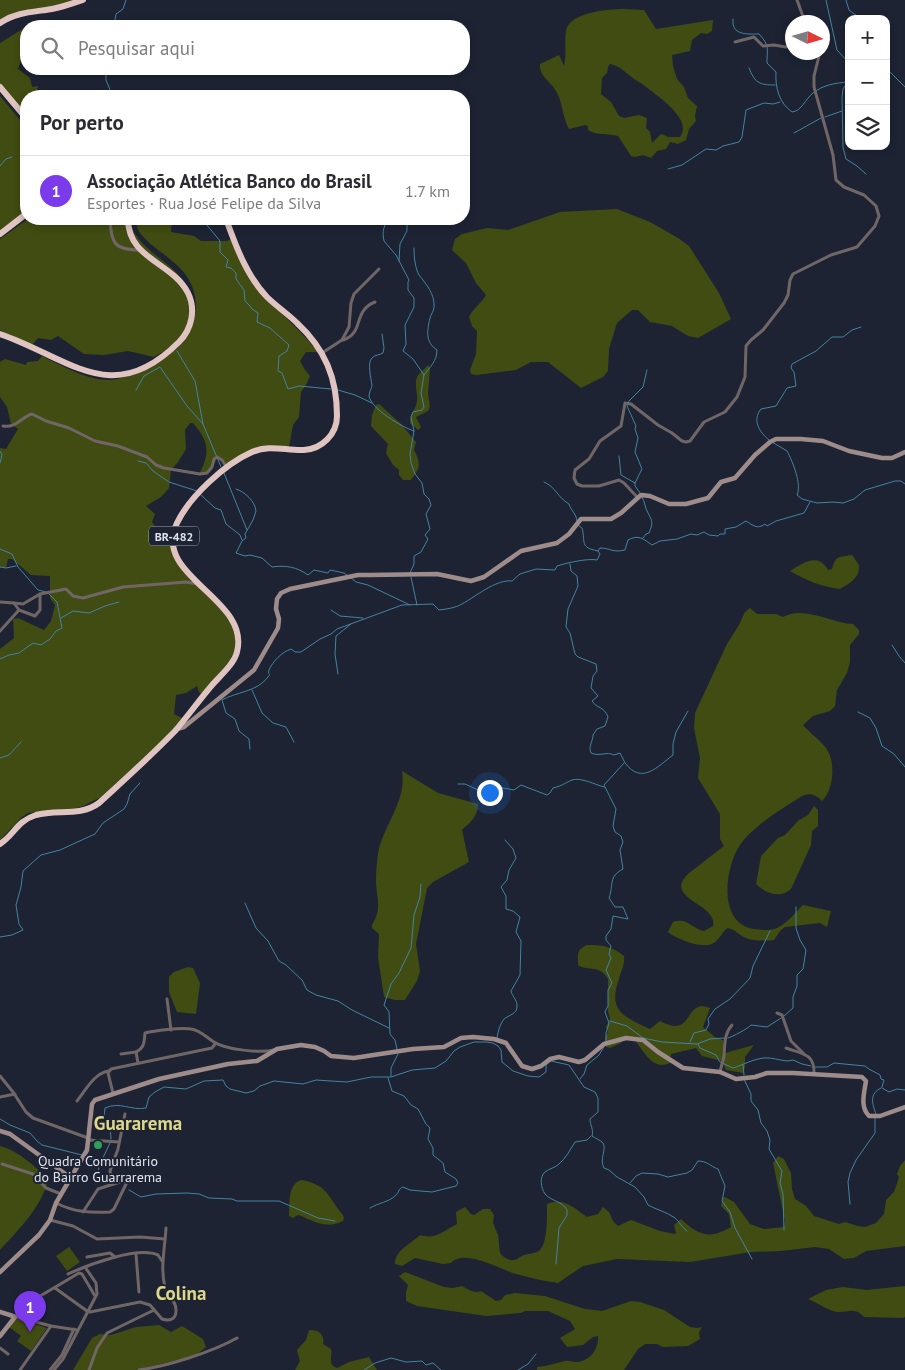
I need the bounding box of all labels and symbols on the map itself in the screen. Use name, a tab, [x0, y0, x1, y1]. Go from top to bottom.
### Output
north arrow	[785, 15, 830, 60]
road number: BR-482	[149, 526, 199, 546]
your location	[477, 780, 503, 806]
district label: Guararema	[94, 1111, 182, 1135]
marker: Quadra Comunitário do Bairro Guarrarema	[92, 1139, 104, 1151]
place label: Quadra Comunitário do Bairro Guarrarema	[34, 1152, 162, 1186]
district label: Colina	[156, 1281, 206, 1305]
pin: 1	[14, 1291, 46, 1332]

